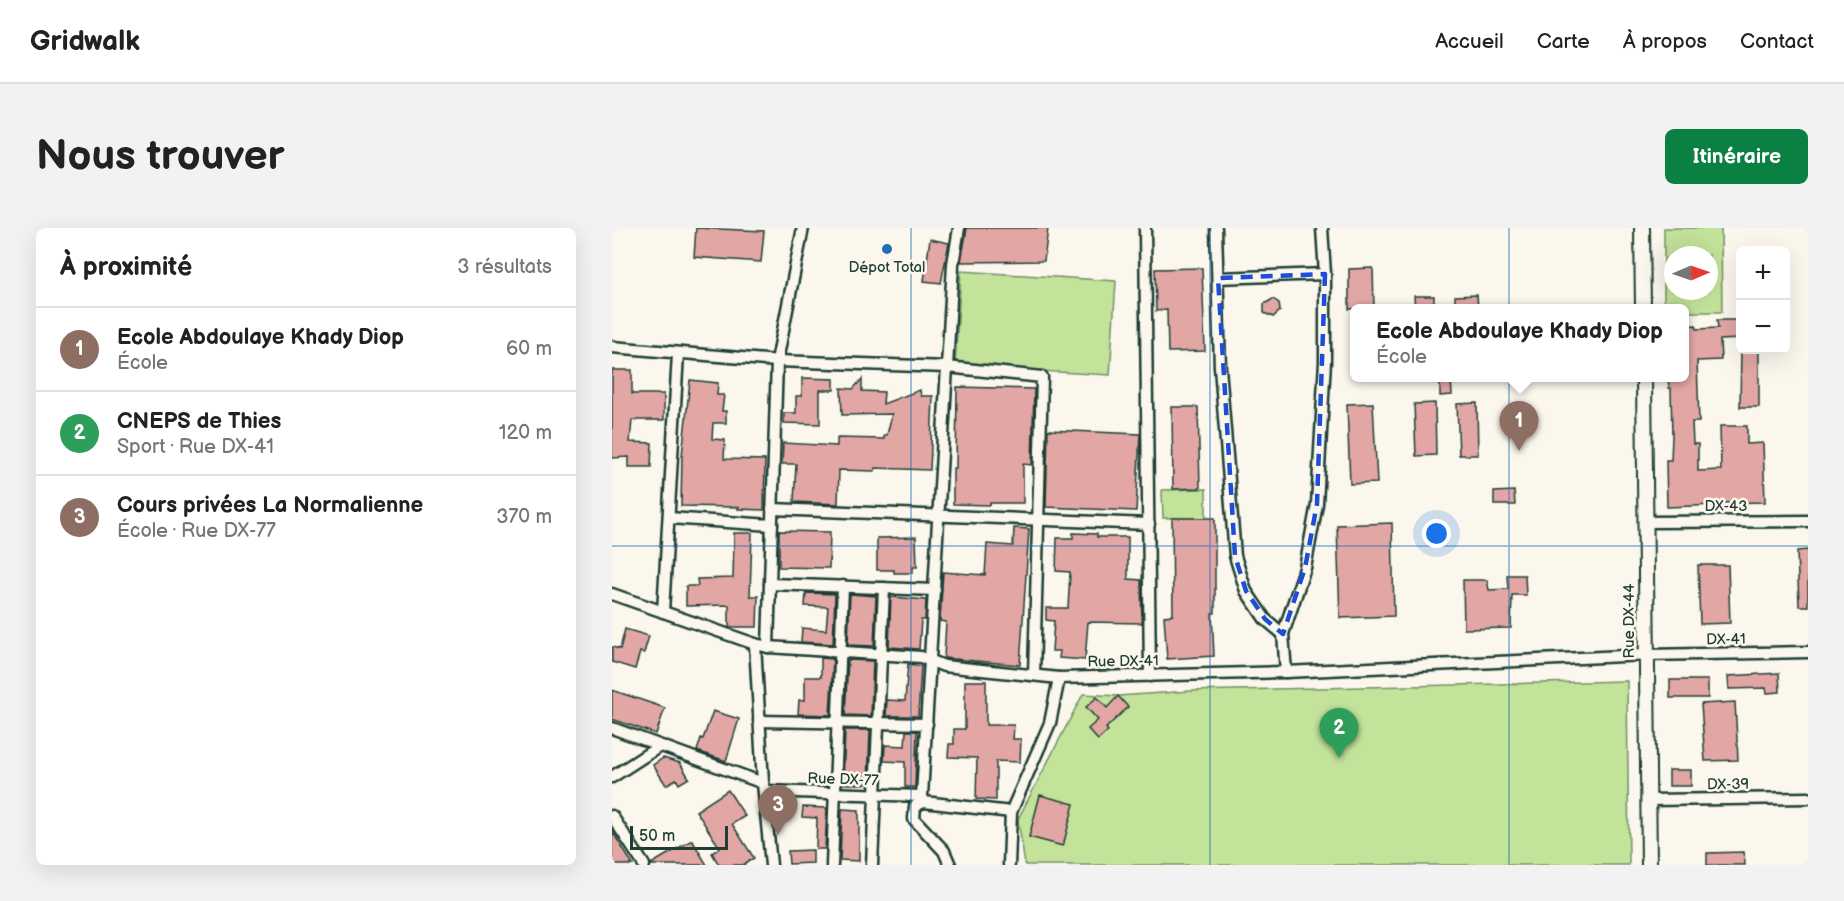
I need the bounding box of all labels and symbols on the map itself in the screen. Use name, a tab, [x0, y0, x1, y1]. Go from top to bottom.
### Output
marker: Dépot Total	[880, 242, 894, 256]
north arrow	[1664, 246, 1718, 300]
place label: Dépot Total	[849, 258, 925, 277]
pin: 1	[1500, 402, 1538, 451]
street label: DX-43	[1705, 497, 1747, 516]
your location	[1422, 519, 1451, 548]
street label: Rue DX-44	[1620, 584, 1639, 658]
street label: DX-41	[1706, 630, 1746, 649]
street label: Rue DX-41	[1087, 651, 1159, 672]
pin: 2	[1320, 708, 1358, 758]
street label: Rue DX-77	[807, 769, 880, 790]
street label: DX-39	[1707, 775, 1749, 794]
pin: 3	[758, 786, 798, 835]
scale bar	[630, 823, 728, 850]

